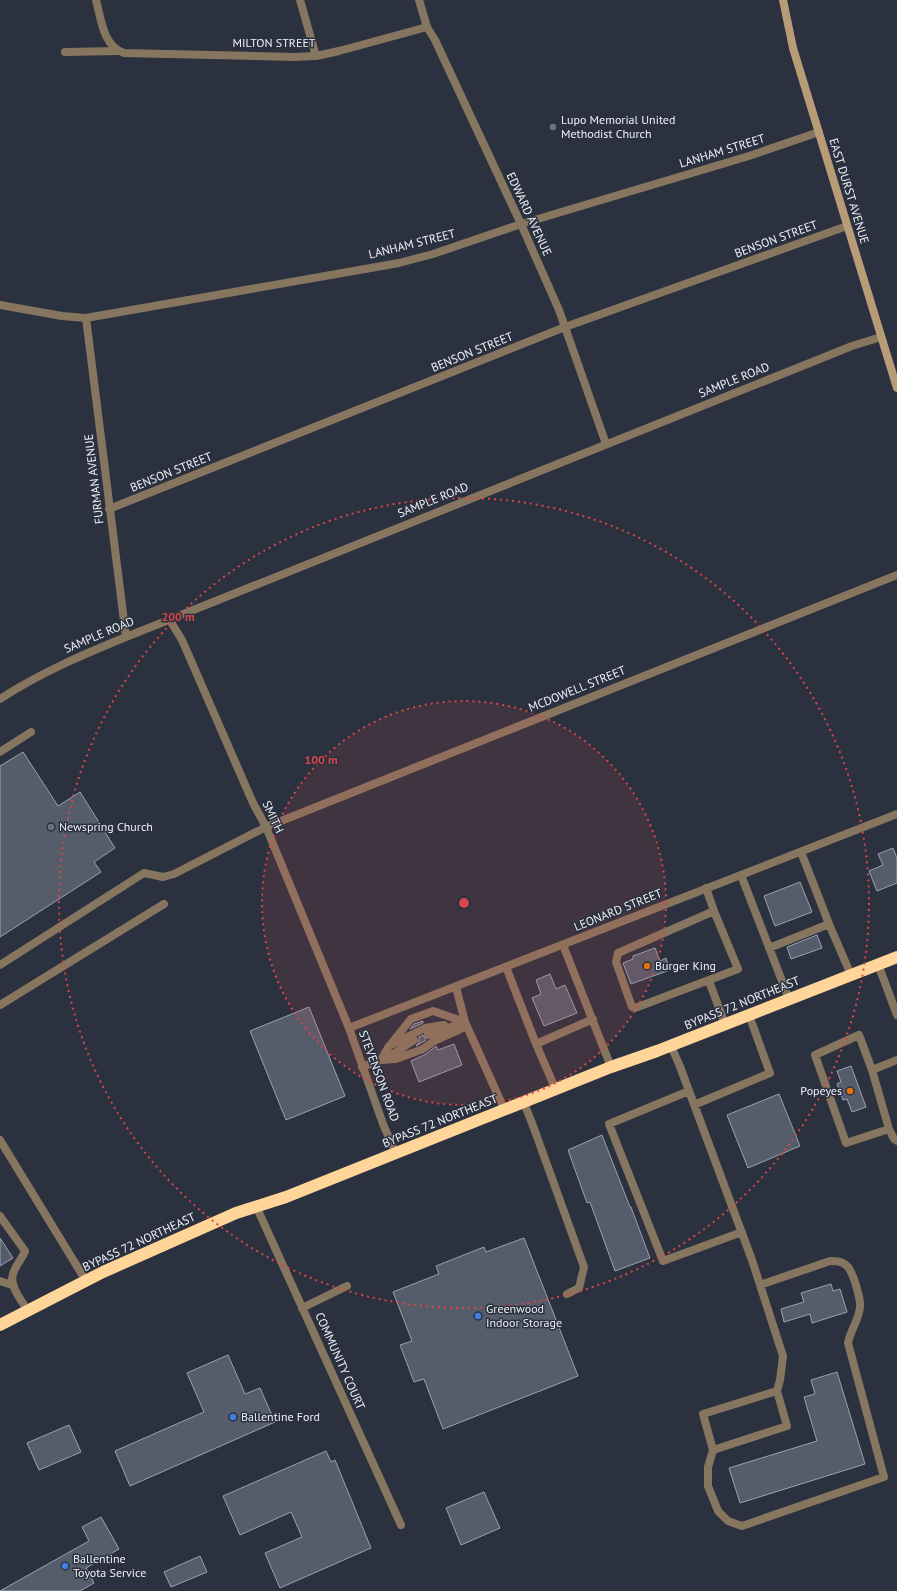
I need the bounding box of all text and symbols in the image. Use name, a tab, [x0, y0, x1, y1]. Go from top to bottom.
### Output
street label: MILTON STREET	[233, 35, 316, 50]
place label: Lupo Memorial United Methodist Church	[561, 112, 675, 141]
marker: Lupo Memorial United Methodist Church	[548, 122, 558, 132]
street label: LANHAM STREET	[677, 130, 767, 171]
street label: EAST DURST AVENUE	[826, 136, 873, 245]
street label: EDWARD AVENUE	[504, 170, 555, 258]
street label: BENSON STREET	[732, 216, 820, 260]
street label: LANHAM STREET	[367, 225, 457, 262]
street label: BENSON STREET	[429, 328, 515, 375]
street label: SAMPLE ROAD	[696, 359, 771, 401]
street label: FURMAN AVENUE	[81, 433, 106, 525]
street label: BENSON STREET	[128, 448, 214, 495]
street label: SAMPLE ROAD	[395, 479, 470, 521]
text: 200 m	[161, 609, 195, 624]
street label: SAMPLE ROAD	[61, 613, 136, 656]
street label: MCDOWELL STREET	[526, 662, 628, 715]
text: 100 m	[304, 752, 338, 767]
street label: SMITH	[259, 798, 287, 835]
place label: Newspring Church	[59, 819, 153, 834]
marker: Newspring Church	[46, 822, 56, 832]
street label: LEONARD STREET	[571, 885, 664, 934]
centre of rings	[457, 896, 471, 910]
place label: Burger King	[655, 958, 716, 973]
marker: Burger King	[642, 961, 652, 971]
street label: BYPASS 72 NORTHEAST	[682, 972, 802, 1032]
street label: STEVENSON ROAD	[356, 1028, 403, 1124]
place label: Popeyes	[800, 1083, 842, 1098]
marker: Popeyes	[845, 1086, 855, 1096]
street label: BYPASS 72 NORTHEAST	[380, 1090, 500, 1150]
street label: BYPASS 72 NORTHEAST	[80, 1209, 198, 1274]
place label: Greenwood Indoor Storage	[486, 1301, 562, 1330]
street label: COMMUNITY COURT	[312, 1310, 369, 1412]
marker: Greenwood Indoor Storage	[473, 1311, 483, 1321]
place label: Ballentine Ford	[241, 1409, 320, 1424]
marker: Ballentine Ford	[228, 1412, 238, 1422]
place label: Ballentine Toyota Service	[73, 1551, 146, 1580]
marker: Ballentine Toyota Service	[60, 1561, 70, 1571]

